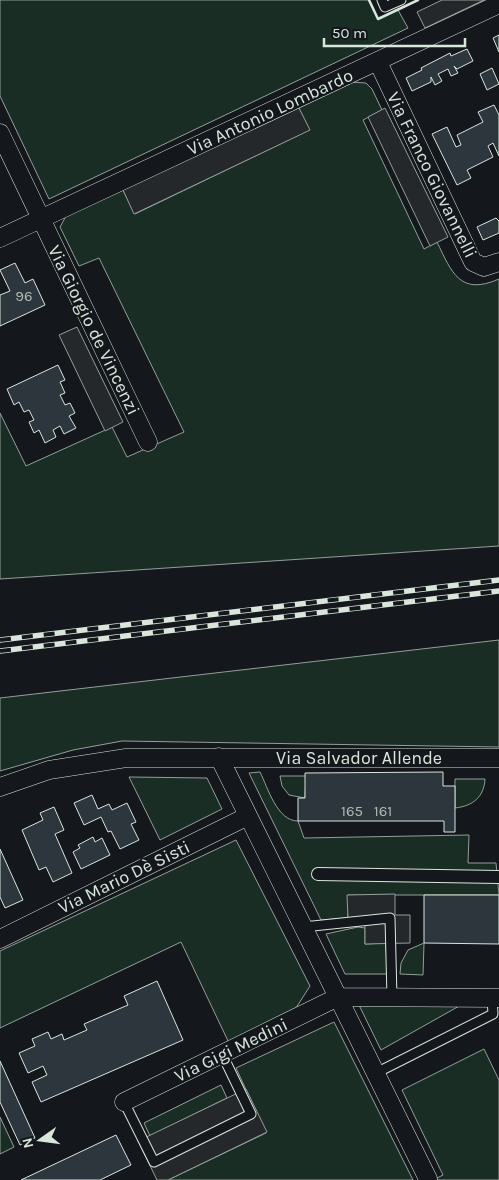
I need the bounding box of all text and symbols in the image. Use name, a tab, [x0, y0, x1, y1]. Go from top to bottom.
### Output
scale bar	[324, 15, 465, 47]
text: 50 m	[332, 24, 367, 42]
street label: Via Antonio Lombardo	[184, 64, 356, 160]
street label: Via Franco Giovannelli	[382, 88, 482, 262]
street label: Via Giorgio de Vincenzi	[43, 242, 145, 418]
house number: 96	[15, 287, 33, 305]
street label: Via Salvador Allende	[276, 747, 442, 769]
house number: 165	[341, 802, 363, 820]
house number: 161	[374, 802, 392, 820]
street label: Via Mario Dè Sisti	[54, 836, 194, 918]
street label: Via Gigi Medini	[171, 1013, 291, 1087]
north arrow	[15, 1115, 65, 1165]
text: N	[18, 1136, 37, 1150]

